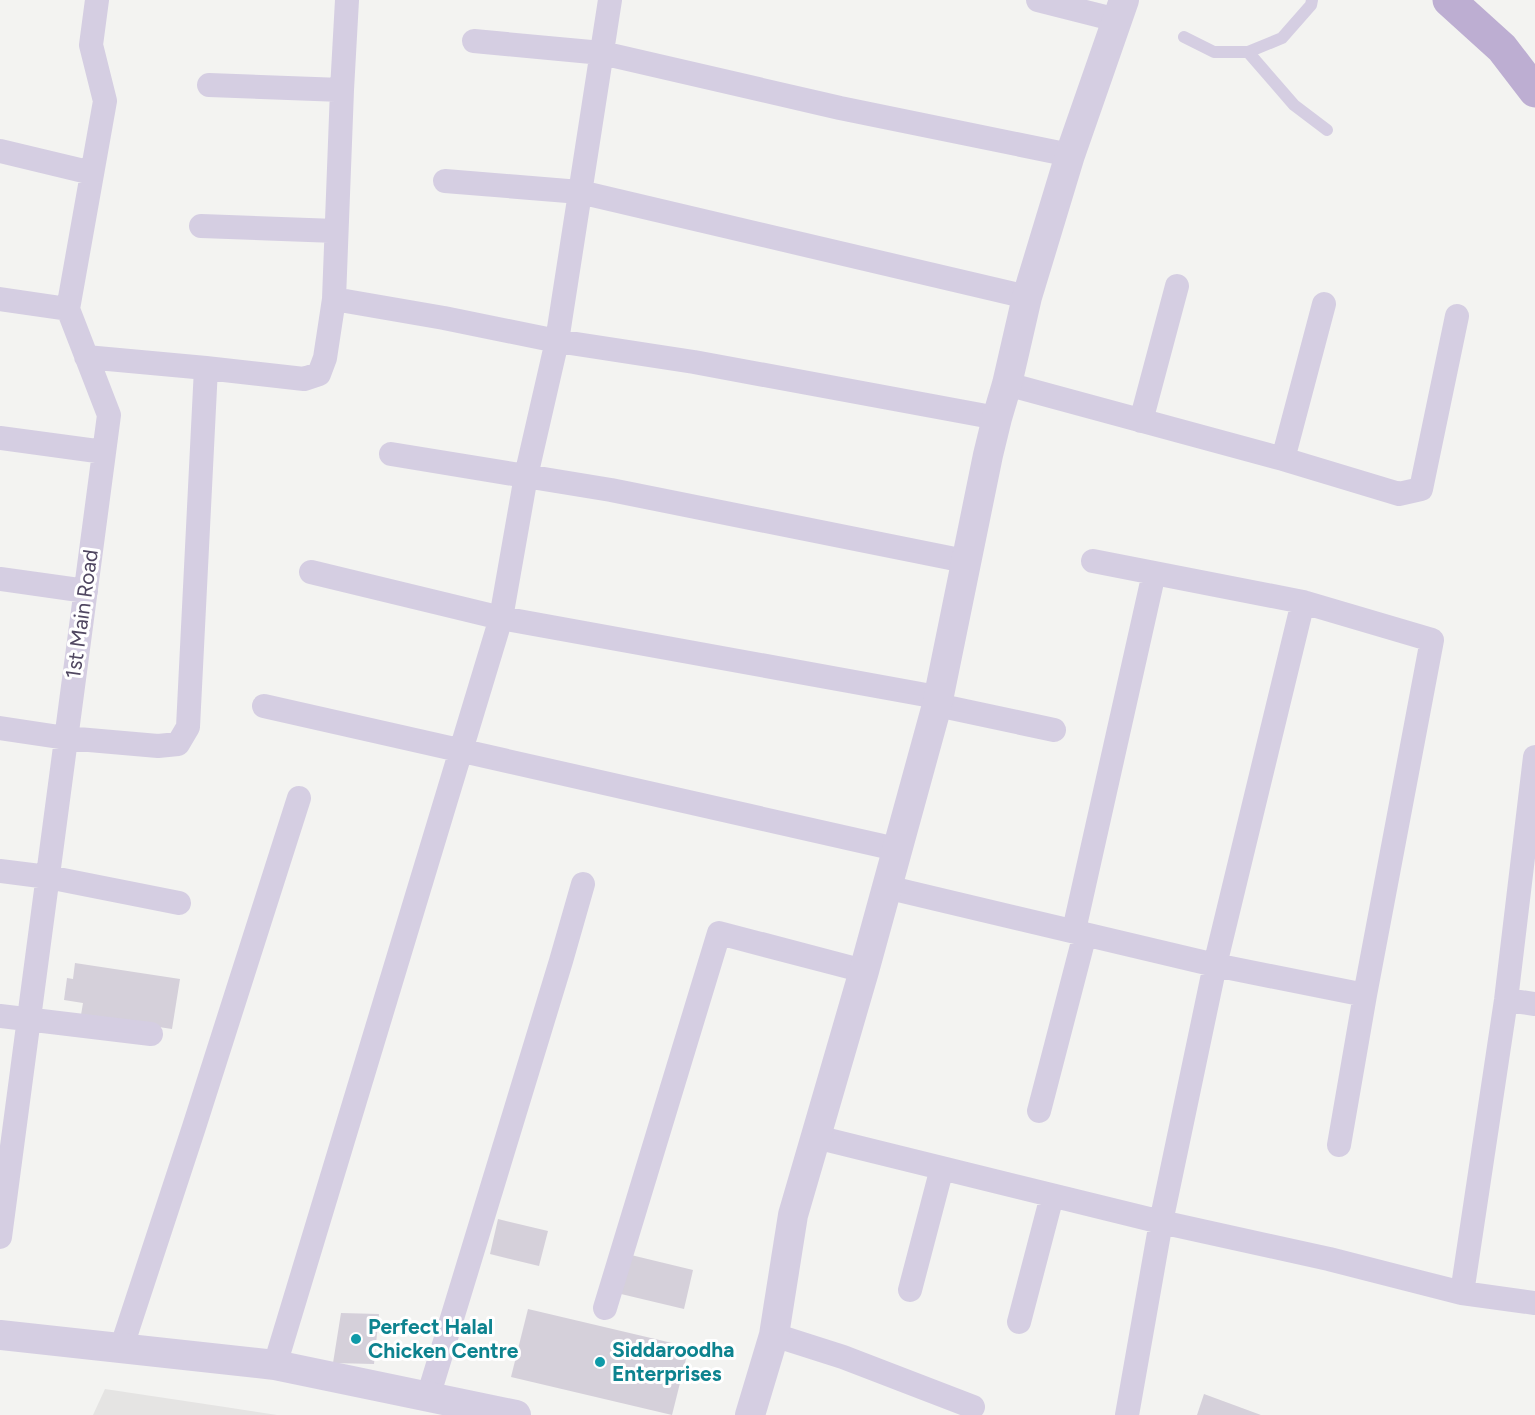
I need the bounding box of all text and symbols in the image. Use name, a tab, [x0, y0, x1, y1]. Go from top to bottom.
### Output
street label: 1st Main Road	[60, 548, 103, 680]
place label: Perfect Halal Chicken Centre	[368, 1314, 519, 1363]
marker: Perfect Halal Chicken Centre	[349, 1332, 363, 1346]
place label: Siddaroodha Enterprises	[612, 1337, 734, 1386]
marker: Siddaroodha Enterprises	[593, 1355, 607, 1369]

